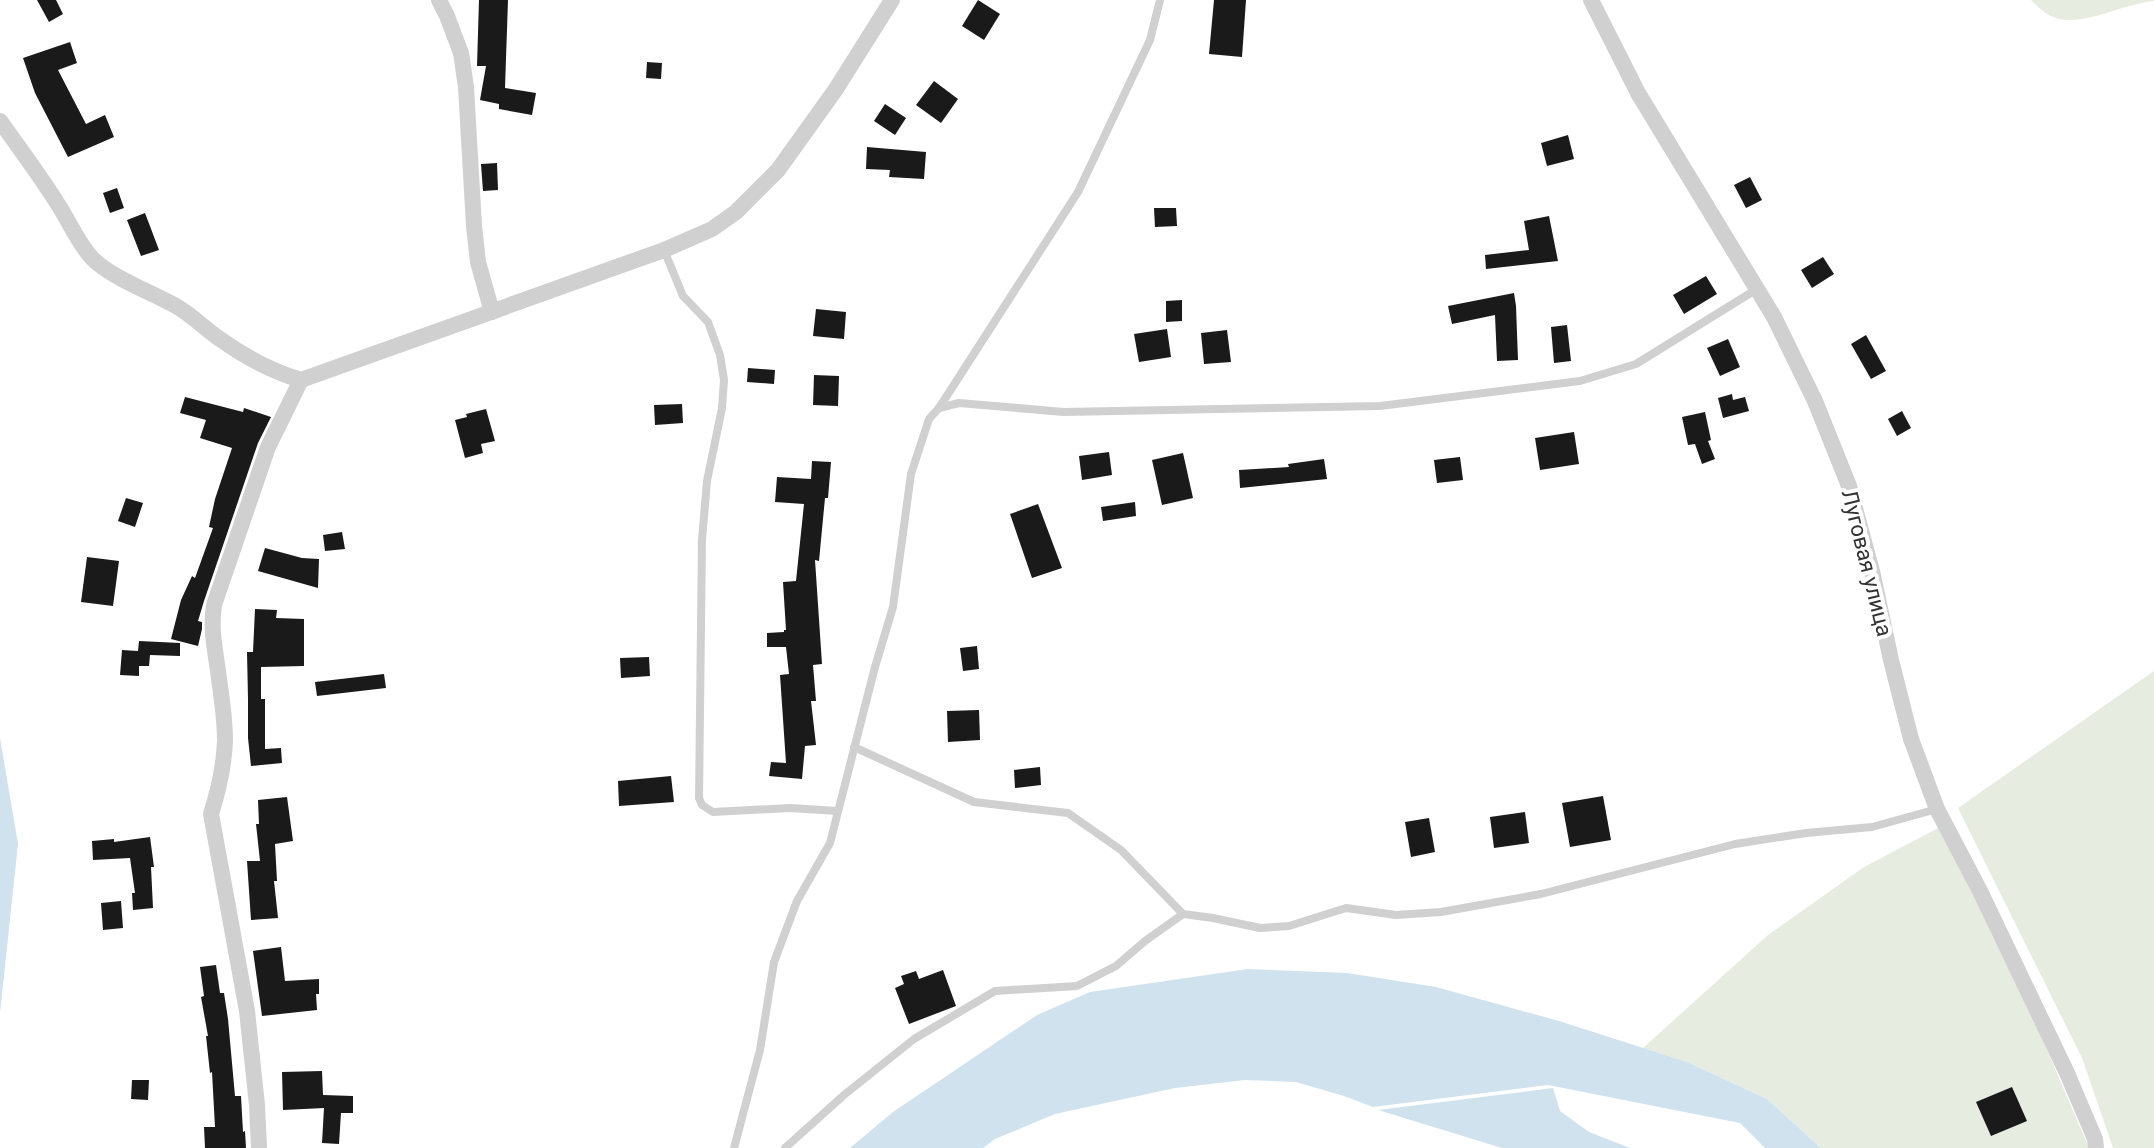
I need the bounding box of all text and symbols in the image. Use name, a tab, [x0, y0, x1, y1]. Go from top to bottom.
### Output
street label: Луговая улица	[1837, 487, 1897, 639]

